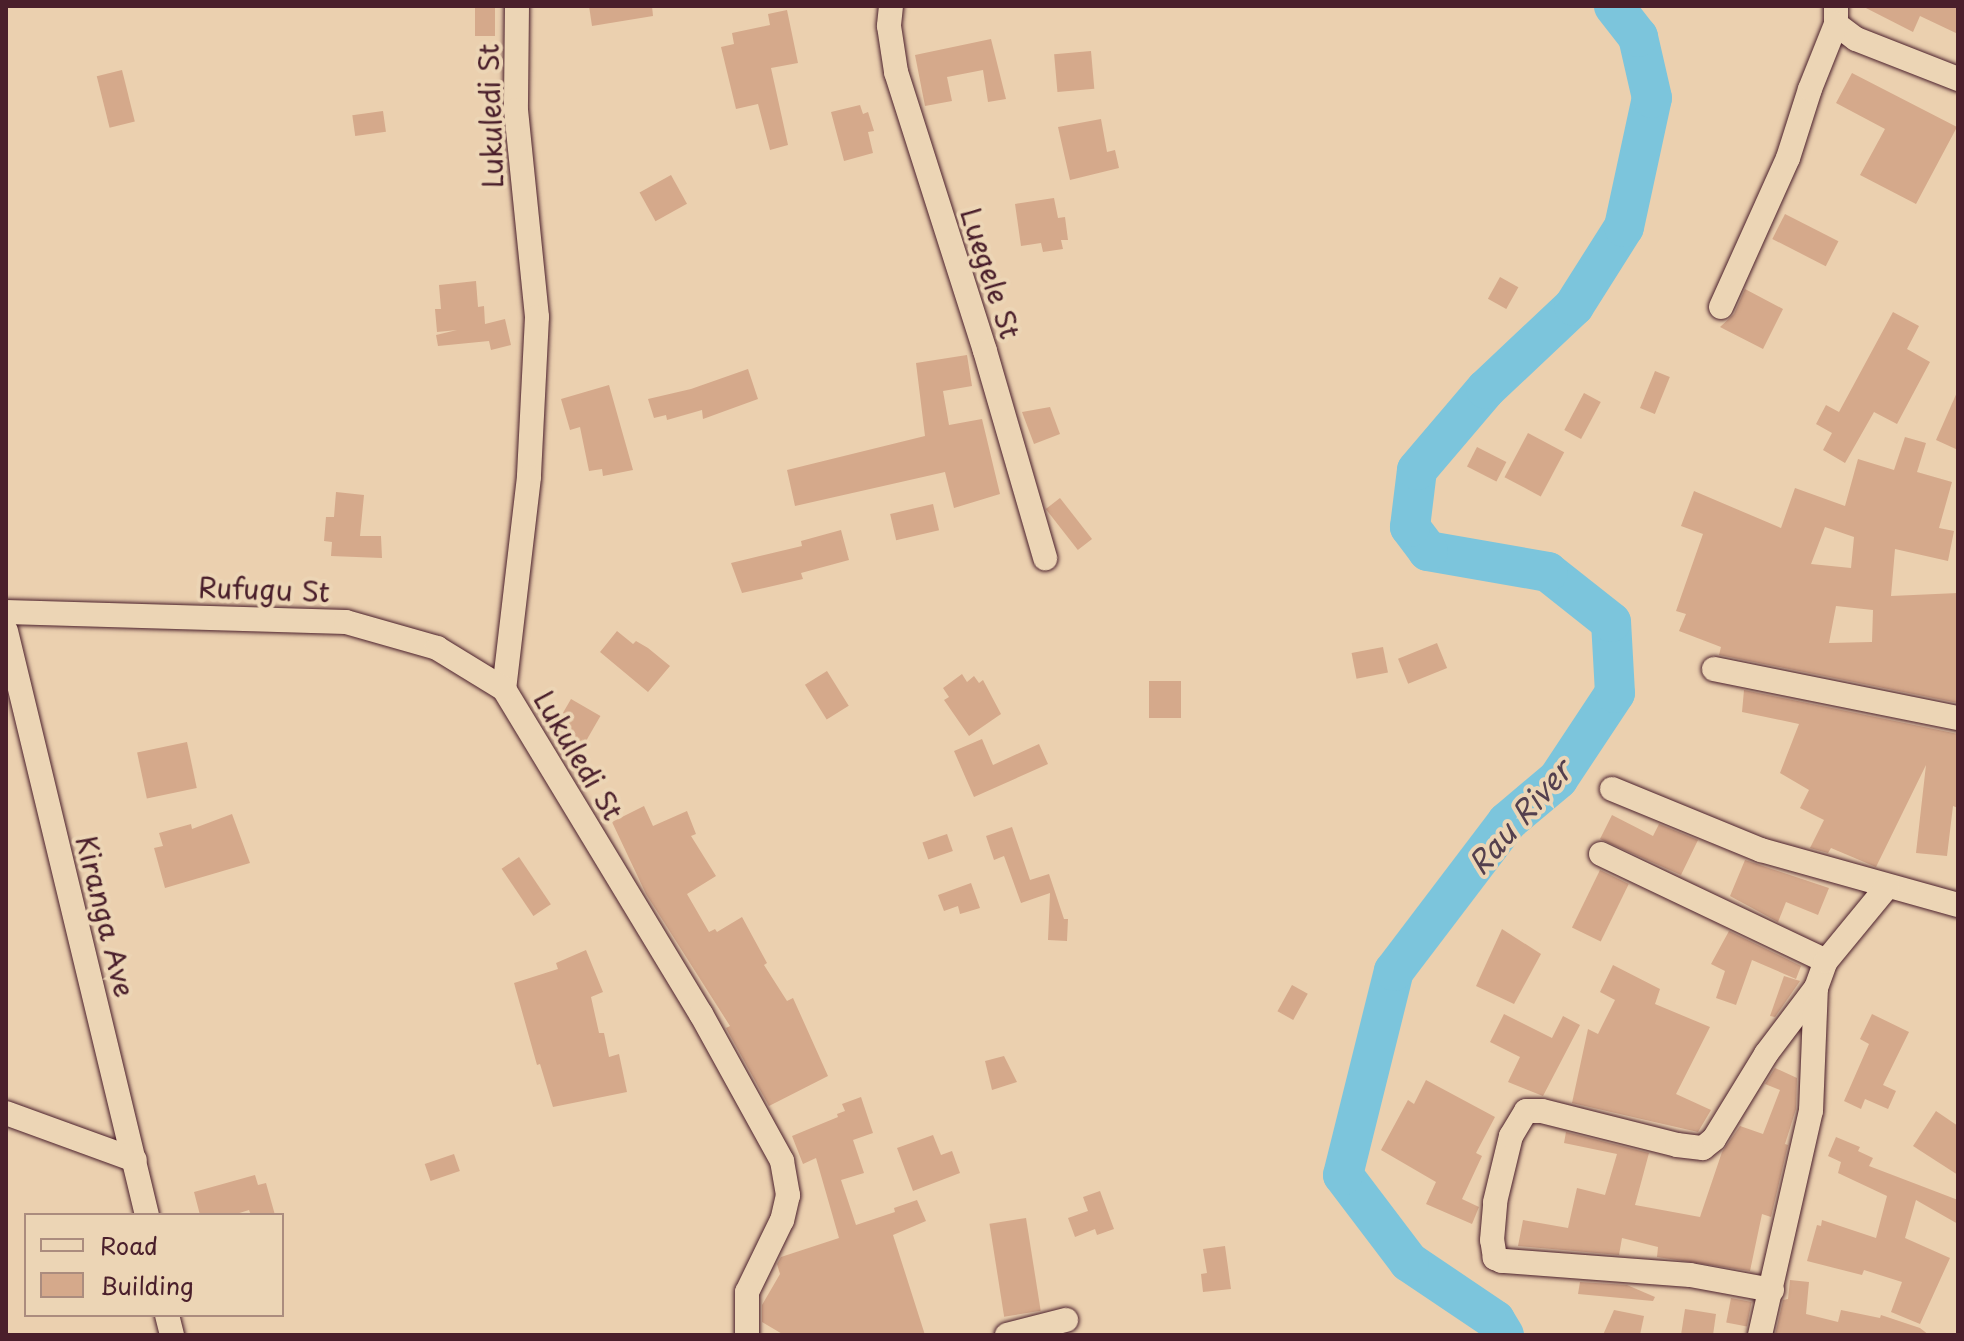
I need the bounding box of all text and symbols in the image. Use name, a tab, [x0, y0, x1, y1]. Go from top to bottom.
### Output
street label: Lukuledi St	[471, 43, 509, 189]
street label: Luegele St	[954, 203, 1028, 343]
street label: Rufugu St	[198, 570, 330, 608]
street label: Lukuledi St	[527, 684, 631, 826]
water label: Rau River	[1459, 752, 1579, 882]
street label: Kiranga Ave	[70, 832, 142, 1000]
legend	[24, 1213, 284, 1317]
text: Road	[100, 1227, 158, 1263]
text: Building	[100, 1267, 194, 1303]

